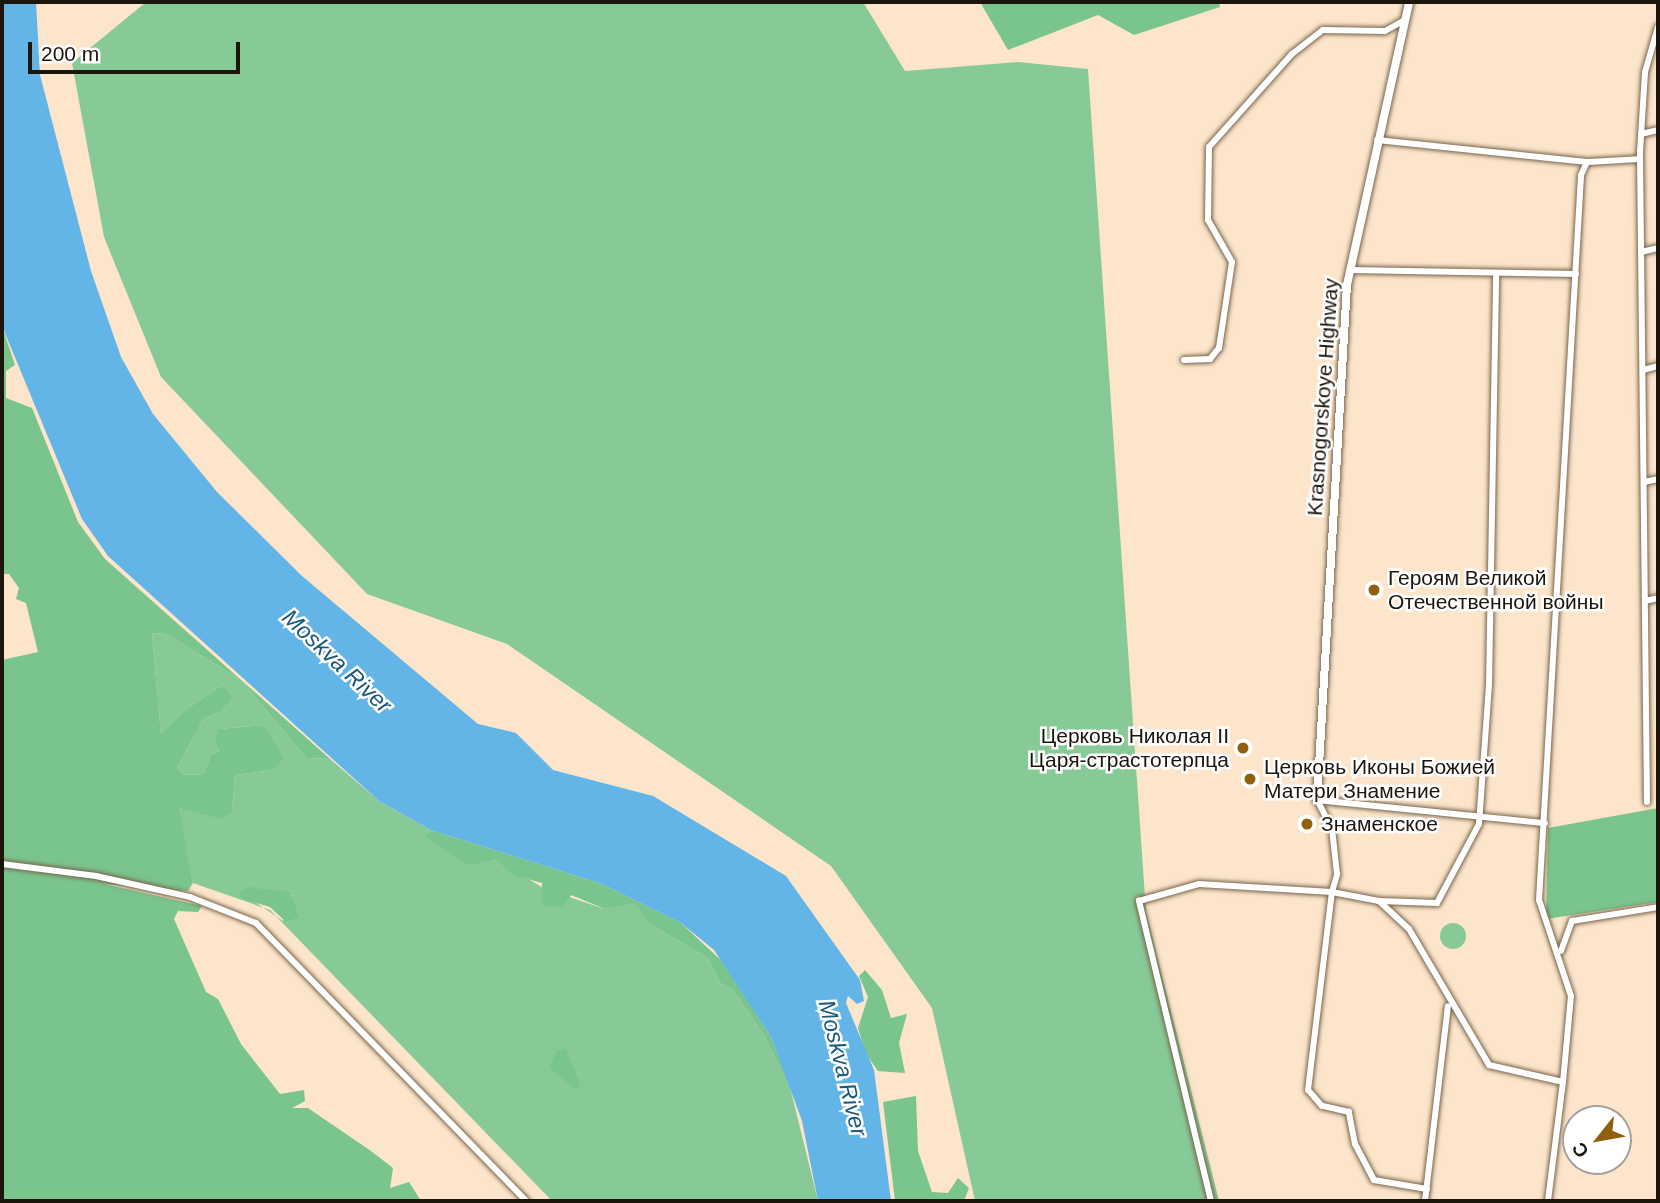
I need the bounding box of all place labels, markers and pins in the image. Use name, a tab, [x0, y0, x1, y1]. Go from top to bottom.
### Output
place label: Героям Великой Отечественной войны	[1388, 565, 1603, 615]
marker: Героям Великой Отечественной войны	[1366, 582, 1382, 598]
place label: Церковь Николая II Царя-страстотерпца	[1029, 723, 1229, 773]
marker: Церковь Николая II Царя-страстотерпца	[1235, 740, 1251, 756]
place label: Церковь Иконы Божией Матери Знамение	[1264, 754, 1495, 804]
marker: Церковь Иконы Божией Матери Знамение	[1242, 771, 1258, 787]
place label: Знаменское	[1321, 811, 1438, 837]
marker: Знаменское	[1299, 816, 1315, 832]

